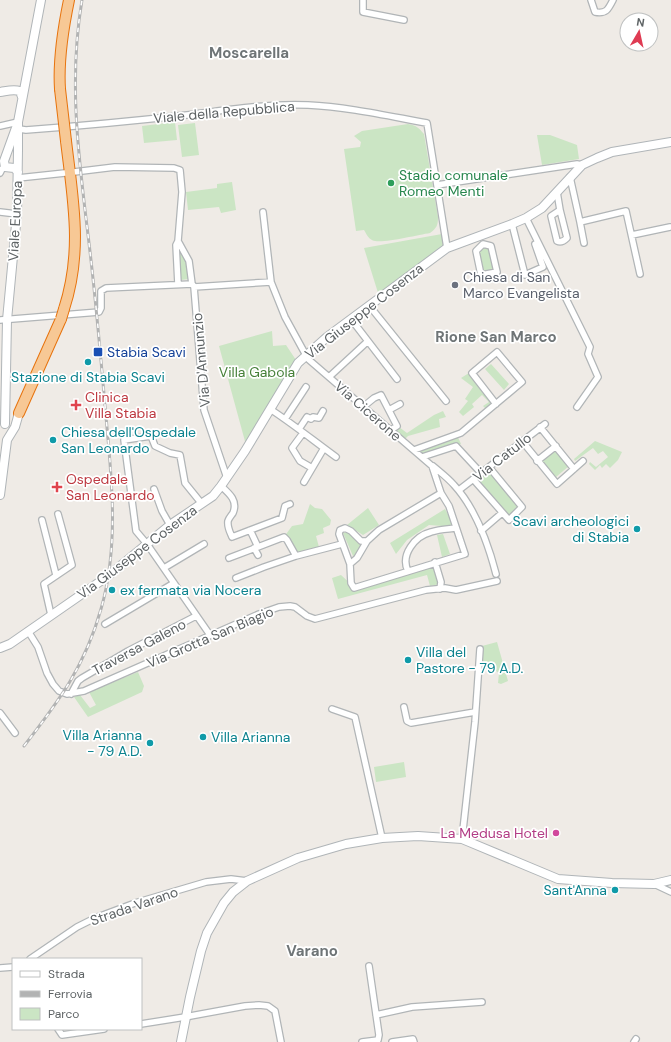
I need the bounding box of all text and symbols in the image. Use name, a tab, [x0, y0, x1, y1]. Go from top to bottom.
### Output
north arrow	[619, 12, 659, 52]
text: N	[636, 15, 646, 30]
district label: Moscarella	[209, 43, 289, 63]
street label: Viale della Repubblica	[153, 97, 295, 127]
place label: Stadio comunale Romeo Menti	[399, 166, 508, 200]
marker: Stadio comunale Romeo Menti	[386, 178, 396, 188]
street label: Viale Europa	[4, 180, 26, 262]
street label: Via Giuseppe Cosenza	[301, 259, 427, 363]
place label: Chiesa di San Marco Evangelista	[463, 268, 580, 302]
marker: Chiesa di San Marco Evangelista	[450, 280, 460, 290]
street label: Via D'Annunzio	[188, 312, 214, 408]
district label: Rione San Marco	[435, 327, 557, 347]
place label: Stabia Scavi	[107, 343, 186, 361]
marker: Stabia Scavi	[92, 346, 104, 358]
marker: Stazione di Stabia Scavi	[83, 357, 93, 367]
park label: Villa Gabola	[219, 363, 295, 381]
place label: Stazione di Stabia Scavi	[11, 368, 165, 386]
street label: Via Cicerone	[331, 377, 405, 445]
place label: Clinica Villa Stabia	[85, 388, 156, 422]
marker: Clinica Villa Stabia	[70, 399, 82, 411]
place label: Chiesa dell'Ospedale San Leonardo	[61, 423, 196, 457]
street label: Via Catullo	[469, 428, 535, 486]
marker: Chiesa dell'Ospedale San Leonardo	[48, 435, 58, 445]
place label: Ospedale San Leonardo	[66, 470, 154, 504]
marker: Ospedale San Leonardo	[51, 481, 63, 493]
street label: Via Giuseppe Cosenza	[73, 501, 201, 603]
place label: Scavi archeologici di Stabia	[513, 512, 629, 546]
marker: Scavi archeologici di Stabia	[632, 524, 642, 534]
place label: ex fermata via Nocera	[120, 581, 261, 599]
marker: ex fermata via Nocera	[107, 585, 117, 595]
street label: Via Grotta San Biagio	[144, 602, 276, 672]
street label: Traversa Galeno	[89, 615, 189, 679]
place label: Villa del Pastore - 79 A.D.	[416, 643, 524, 677]
marker: Villa del Pastore - 79 A.D.	[403, 655, 413, 665]
place label: Villa Arianna - 79 A.D.	[63, 726, 142, 760]
place label: Villa Arianna	[211, 728, 290, 746]
marker: Villa Arianna	[198, 732, 208, 742]
marker: Villa Arianna - 79 A.D.	[145, 738, 155, 748]
place label: La Medusa Hotel	[440, 824, 548, 842]
marker: La Medusa Hotel	[551, 828, 561, 838]
place label: Sant'Anna	[543, 881, 607, 899]
street label: Strada Varano	[88, 883, 180, 929]
marker: Sant'Anna	[610, 885, 620, 895]
district label: Varano	[286, 941, 338, 961]
legend	[12, 958, 142, 1030]
text: Strada	[48, 966, 85, 982]
text: Ferrovia	[48, 986, 92, 1002]
text: Parco	[48, 1006, 79, 1022]

